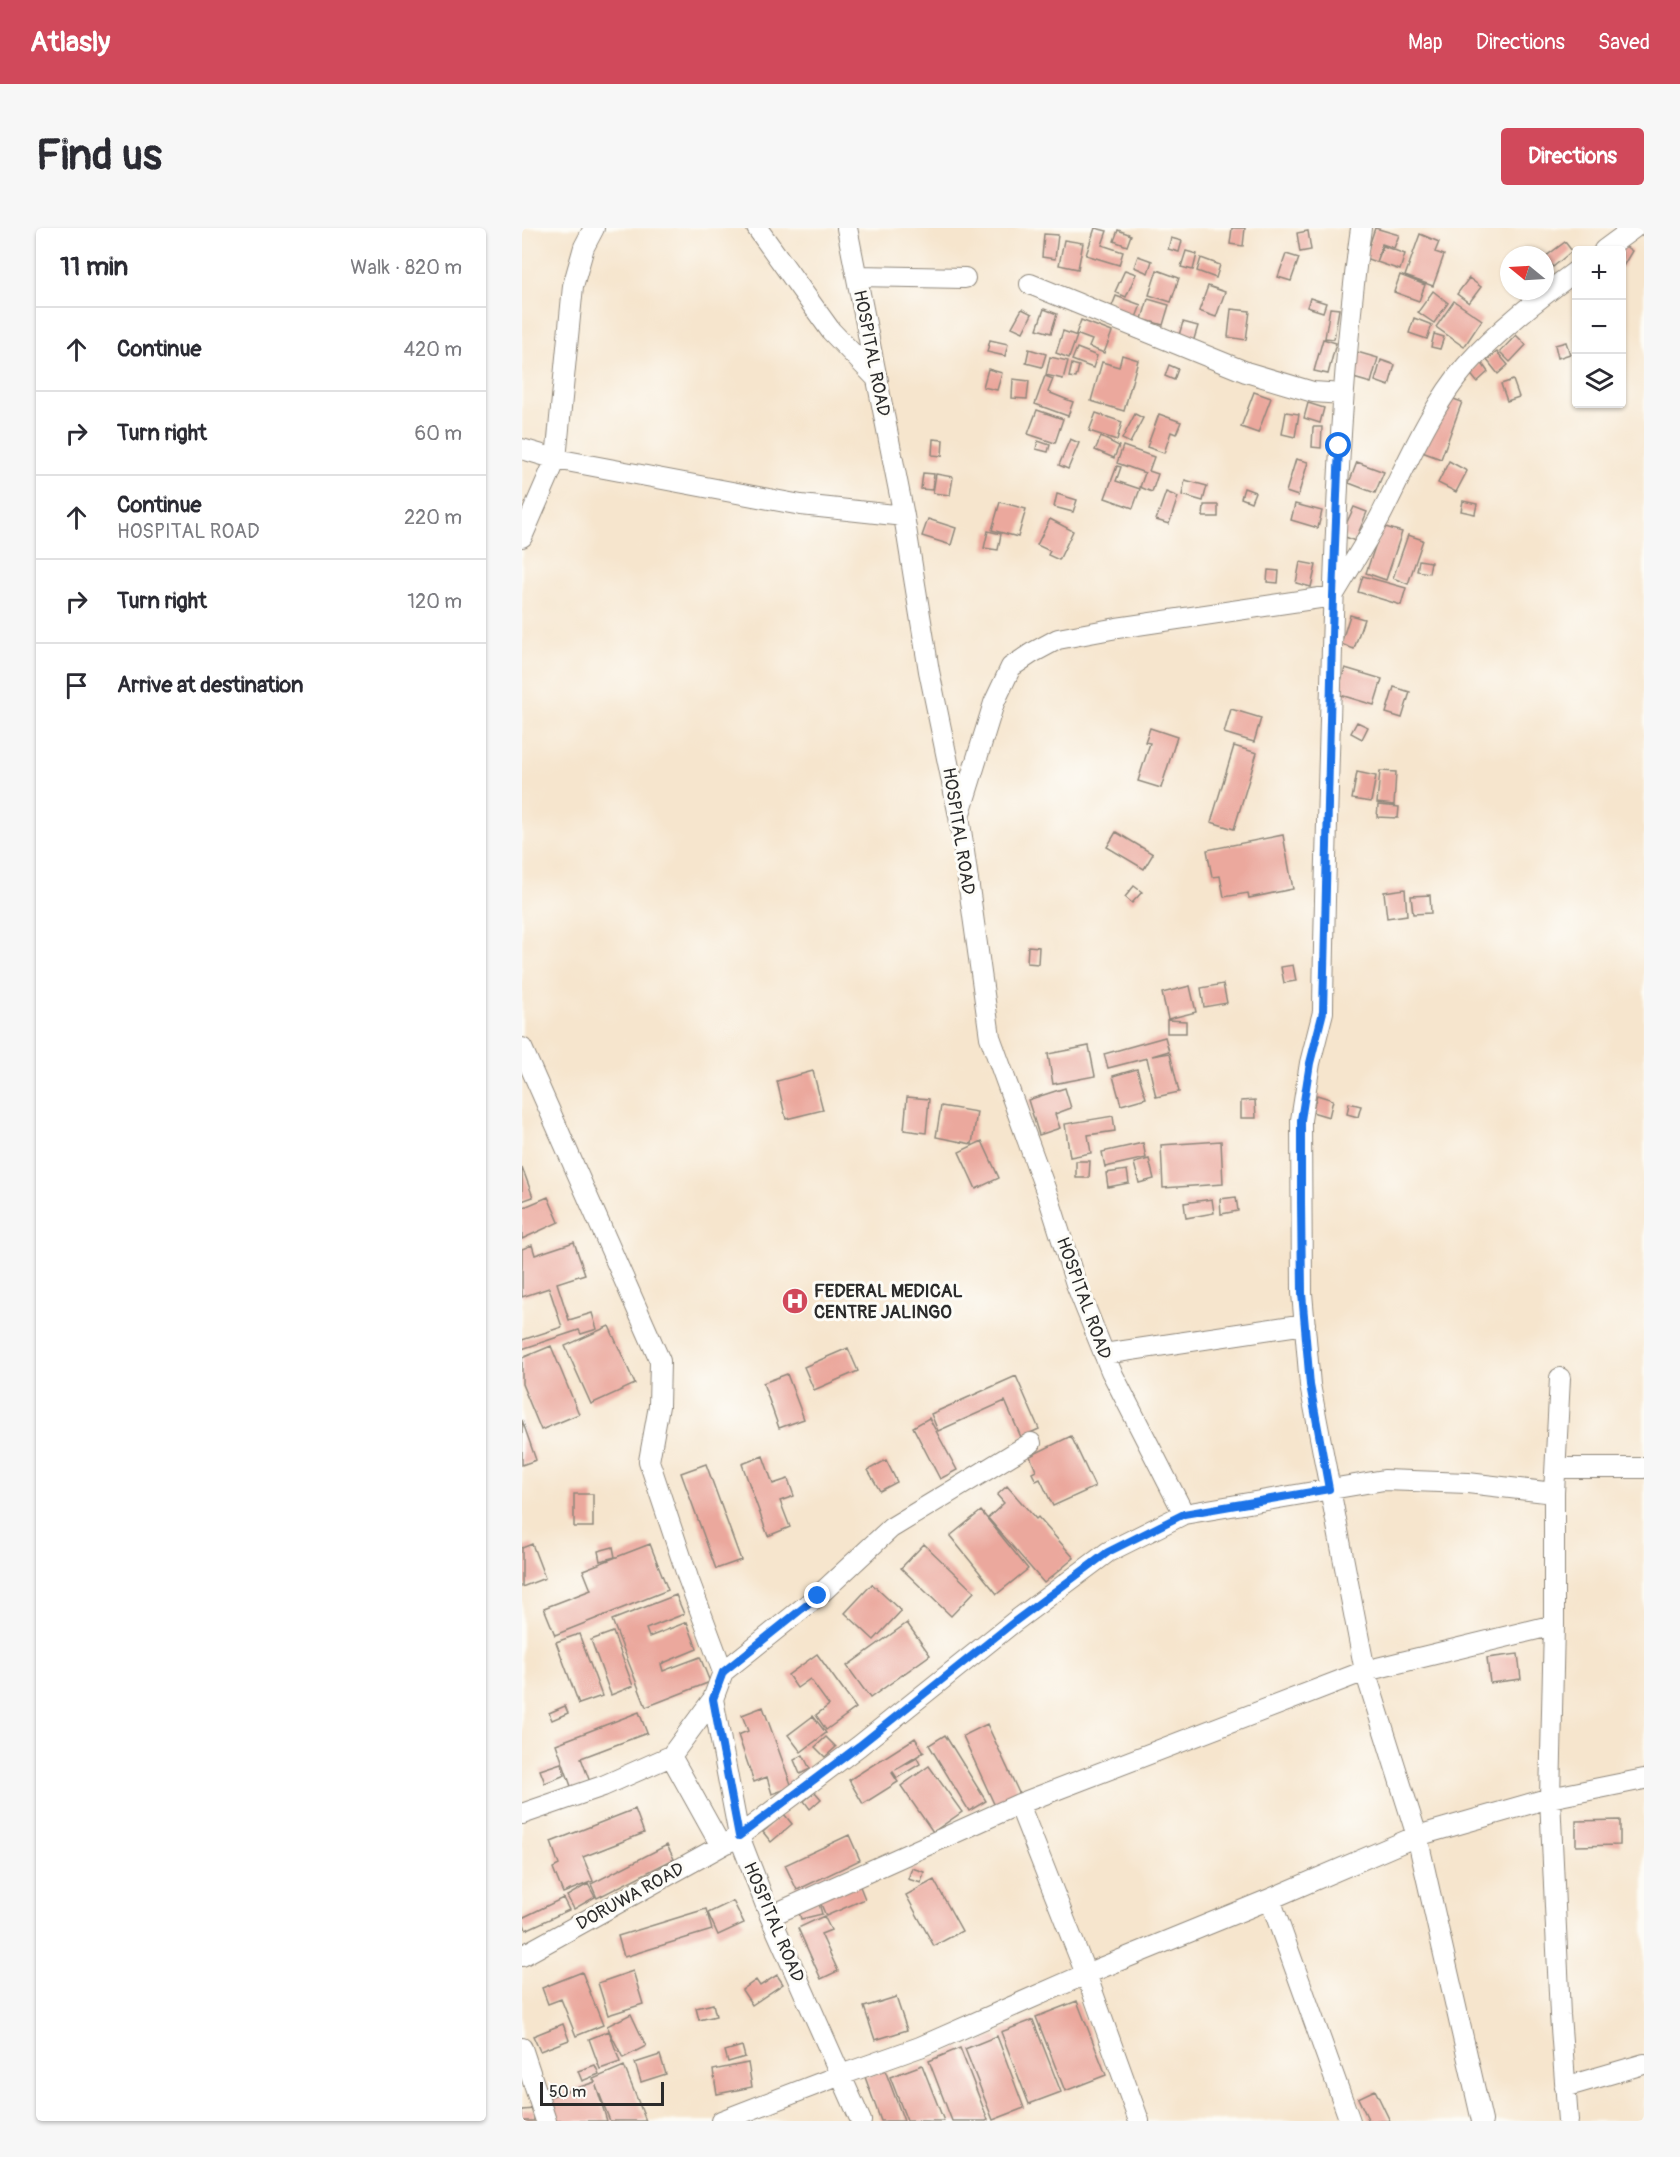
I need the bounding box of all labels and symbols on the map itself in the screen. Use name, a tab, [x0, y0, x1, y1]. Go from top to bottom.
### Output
north arrow	[1500, 246, 1554, 300]
street label: HOSPITAL ROAD	[848, 288, 895, 418]
route start	[1325, 432, 1351, 458]
street label: HOSPITAL ROAD	[937, 766, 980, 896]
street label: HOSPITAL ROAD	[1051, 1234, 1116, 1362]
place label: FEDERAL MEDICAL CENTRE JALINGO	[814, 1280, 963, 1324]
hospital icon: FEDERAL MEDICAL CENTRE JALINGO	[780, 1286, 810, 1316]
route end	[804, 1582, 830, 1608]
street label: DORUWA ROAD	[572, 1857, 688, 1936]
street label: HOSPITAL ROAD	[738, 1859, 809, 1986]
scale bar	[540, 2079, 664, 2106]

